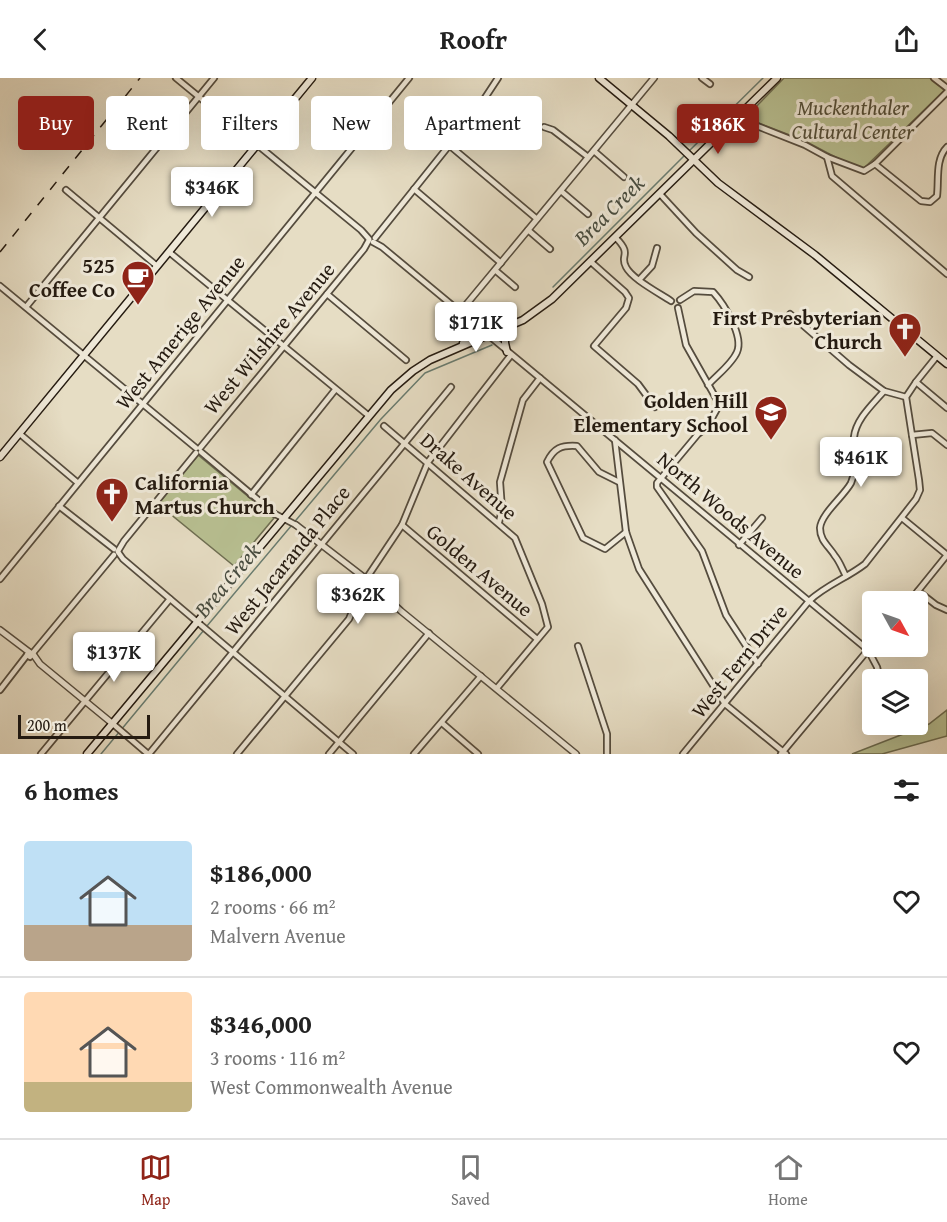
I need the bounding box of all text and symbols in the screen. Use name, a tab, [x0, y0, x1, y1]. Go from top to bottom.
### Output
text: Roofr	[440, 19, 507, 59]
icon: back	[24, 23, 57, 56]
icon: share	[890, 23, 923, 56]
park label: Muckenthaler Cultural Center	[792, 92, 915, 147]
chip: Buy	[18, 96, 94, 150]
chip: Rent	[106, 96, 189, 150]
chip: Filters	[201, 96, 299, 150]
chip: New	[311, 96, 392, 150]
chip: Apartment	[404, 96, 542, 150]
pin: $186K	[676, 104, 760, 155]
text: $186K	[691, 109, 745, 138]
pin: $346K	[170, 167, 254, 218]
water label: Brea Creek	[566, 167, 652, 253]
text: $346K	[185, 172, 239, 201]
street label: West Amerige Avenue	[108, 248, 252, 416]
place label: 525 Coffee Co	[29, 250, 115, 305]
street label: West Wilshire Avenue	[196, 255, 342, 421]
cafe icon: 525 Coffee Co	[120, 259, 156, 306]
pin: $171K	[434, 302, 518, 353]
place label: First Presbyterian Church	[713, 302, 883, 357]
text: $171K	[449, 307, 503, 336]
church icon: First Presbyterian Church	[887, 311, 923, 358]
place label: Golden Hill Elementary School	[574, 385, 748, 440]
school or university icon: Golden Hill Elementary School	[753, 394, 789, 441]
street label: Drake Avenue	[413, 425, 525, 527]
pin: $461K	[819, 437, 903, 488]
text: $461K	[834, 442, 888, 471]
street label: North Woods Avenue	[651, 444, 812, 586]
place label: California Martus Church	[135, 467, 275, 522]
church icon: California Martus Church	[94, 476, 130, 523]
street label: West Jacaranda Place	[217, 478, 357, 642]
street label: Golden Avenue	[420, 516, 540, 624]
water label: Brea Creek	[186, 535, 268, 625]
pin: $362K	[316, 574, 400, 625]
text: $362K	[331, 579, 385, 608]
north arrow	[862, 591, 928, 657]
map controls	[862, 591, 928, 735]
street label: West Fern Drive	[683, 597, 795, 725]
pin: $137K	[72, 632, 156, 683]
text: $137K	[87, 637, 141, 666]
button: layers	[862, 669, 928, 735]
scale bar	[18, 712, 150, 740]
text: 200 m	[27, 713, 67, 737]
text: 6 homes	[24, 771, 119, 810]
icon: filters	[890, 774, 923, 807]
text: $186,000	[210, 853, 312, 892]
icon: home	[72, 865, 144, 937]
icon: heart	[890, 885, 923, 918]
text: 2 rooms · 66 m²	[210, 892, 336, 921]
text: Malvern Avenue	[210, 921, 346, 950]
text: $346,000	[210, 1004, 312, 1043]
icon: home	[72, 1016, 144, 1088]
icon: heart	[890, 1036, 923, 1069]
text: 3 rooms · 116 m²	[210, 1043, 345, 1072]
text: West Commonwealth Avenue	[210, 1072, 453, 1101]
tab: Map	[139, 1151, 172, 1211]
tab: Saved	[451, 1151, 490, 1211]
tab: Home	[768, 1151, 808, 1211]

